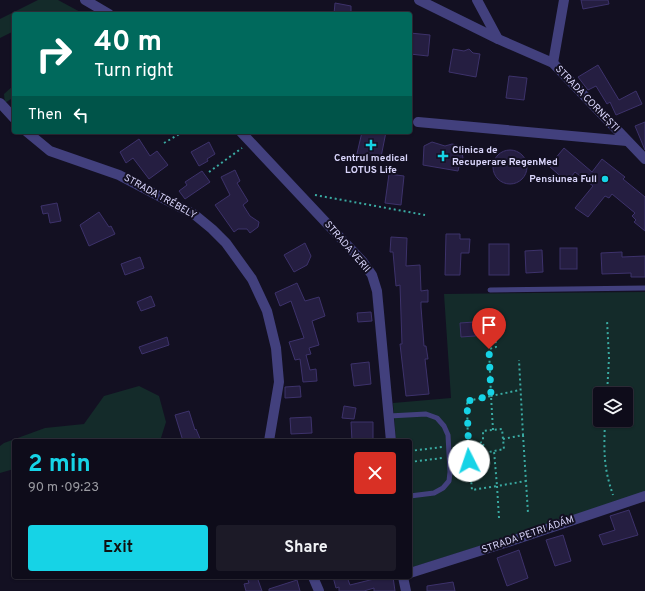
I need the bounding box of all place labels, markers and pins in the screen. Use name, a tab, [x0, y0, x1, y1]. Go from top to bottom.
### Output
marker: Centrul medical LOTUS Life	[365, 139, 377, 151]
place label: Clinica de Recuperare RegenMed	[452, 144, 558, 169]
marker: Clinica de Recuperare RegenMed	[437, 150, 449, 162]
place label: Centrul medical LOTUS Life	[334, 152, 408, 177]
place label: Pensiunea Full	[529, 173, 597, 186]
marker: Pensiunea Full	[600, 174, 610, 184]
pin	[472, 308, 506, 349]

